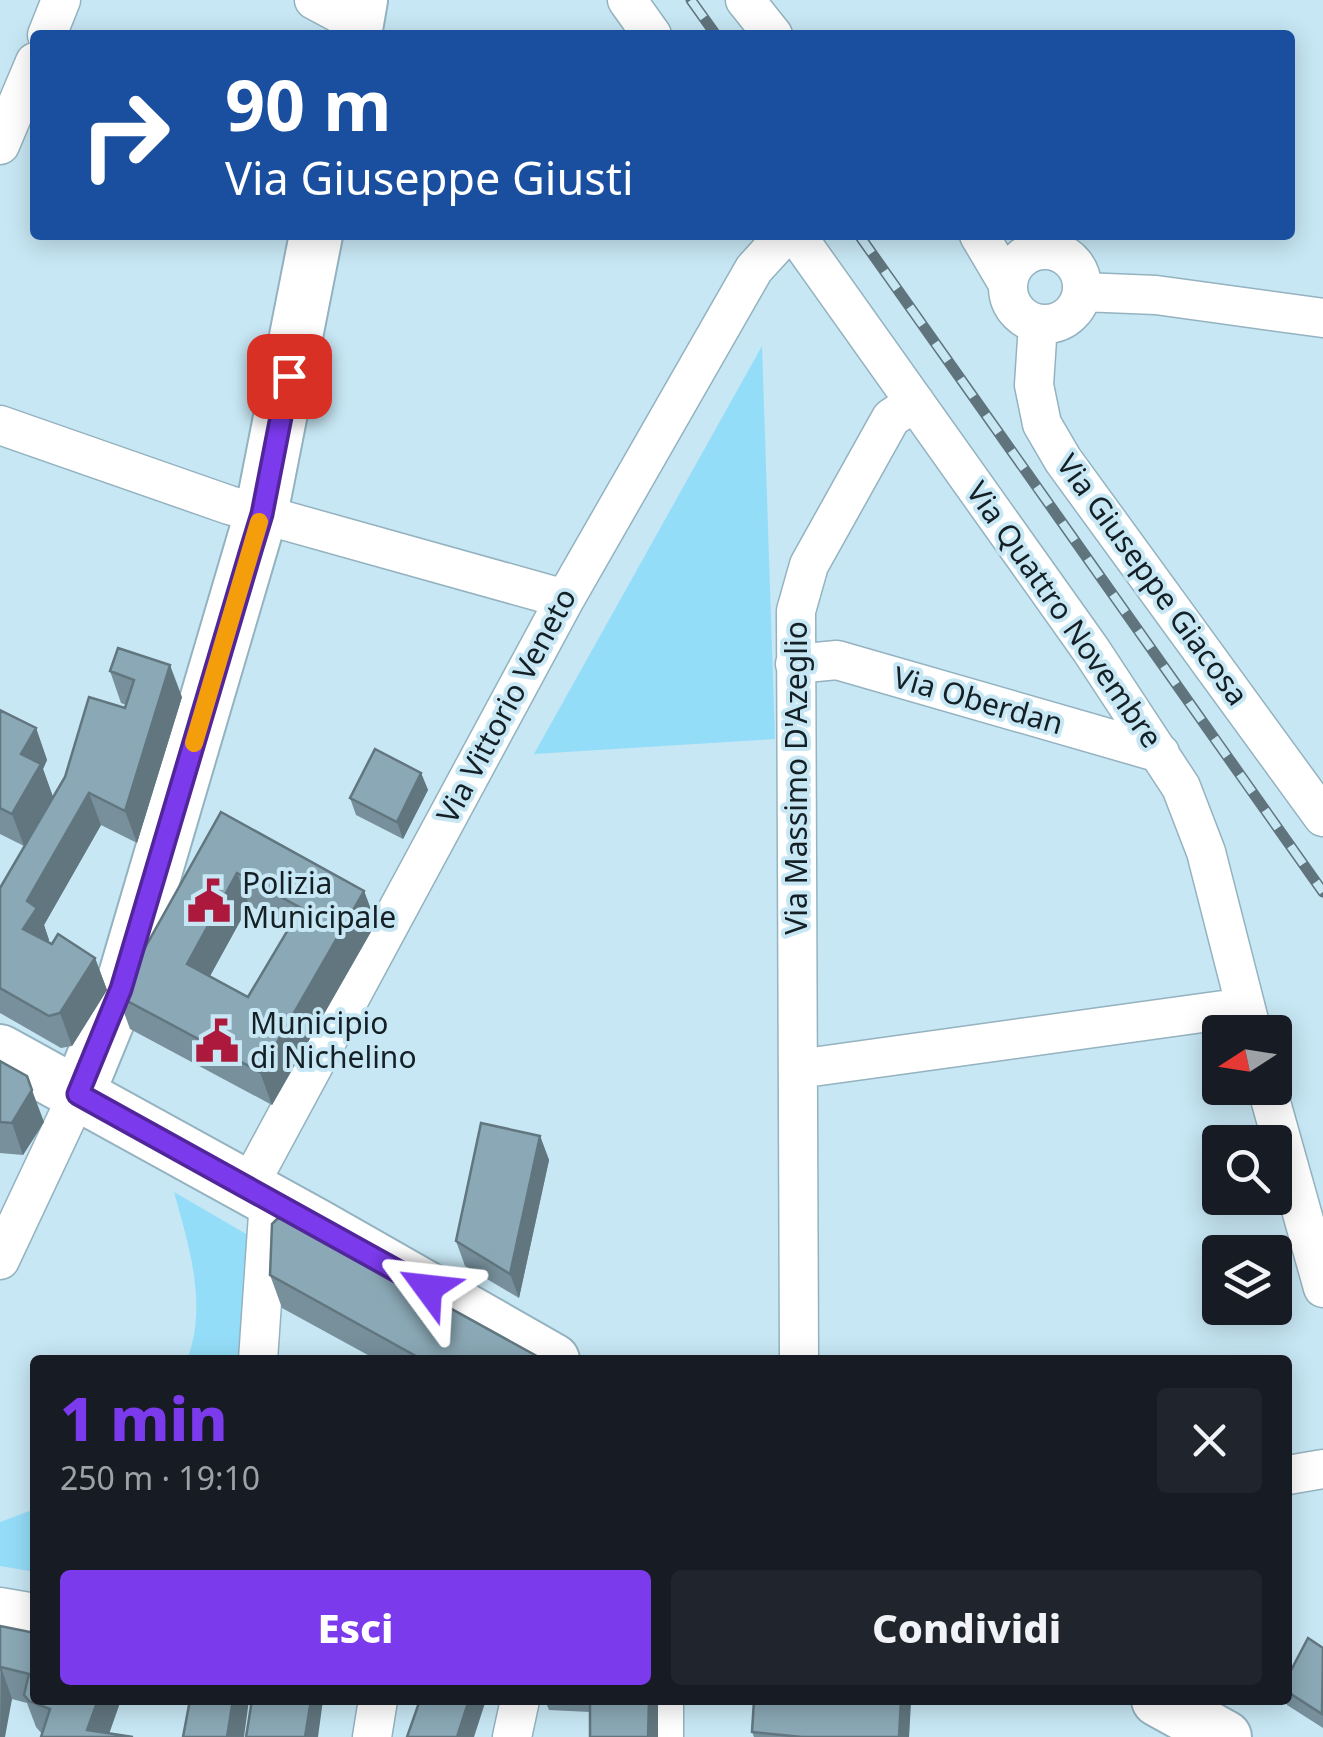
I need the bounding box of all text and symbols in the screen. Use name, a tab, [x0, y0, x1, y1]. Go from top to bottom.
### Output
text: 90 m	[225, 56, 392, 152]
icon: right	[60, 70, 190, 200]
text: Via Giuseppe Giusti	[225, 147, 634, 208]
pin	[247, 334, 332, 419]
icon: arrive	[262, 349, 317, 404]
street label: Via Giuseppe Giacosa	[1048, 445, 1258, 713]
street label: Via Quattro Novembre	[958, 473, 1173, 755]
street label: Via Vittorio Veneto	[426, 581, 585, 830]
street label: Via Massimo D'Azeglio	[775, 621, 816, 935]
street label: Via Oberdan	[889, 656, 1068, 743]
place label: Polizia Municipale	[242, 862, 396, 937]
public building icon: Polizia Municipale	[185, 877, 233, 925]
place label: Municipio di Nichelino	[250, 1002, 417, 1077]
north arrow	[1202, 1015, 1292, 1105]
map controls	[1202, 1015, 1292, 1325]
public building icon: Municipio di Nichelino	[193, 1017, 241, 1065]
button: search	[1202, 1125, 1292, 1215]
button: layers	[1202, 1235, 1292, 1325]
position arrow	[376, 1236, 480, 1340]
text: 1 min	[60, 1377, 228, 1459]
button: close	[1157, 1388, 1262, 1493]
text: 250 m · 19:10	[60, 1456, 260, 1499]
button: Esci	[60, 1570, 651, 1685]
button: Condividi	[671, 1570, 1262, 1685]

